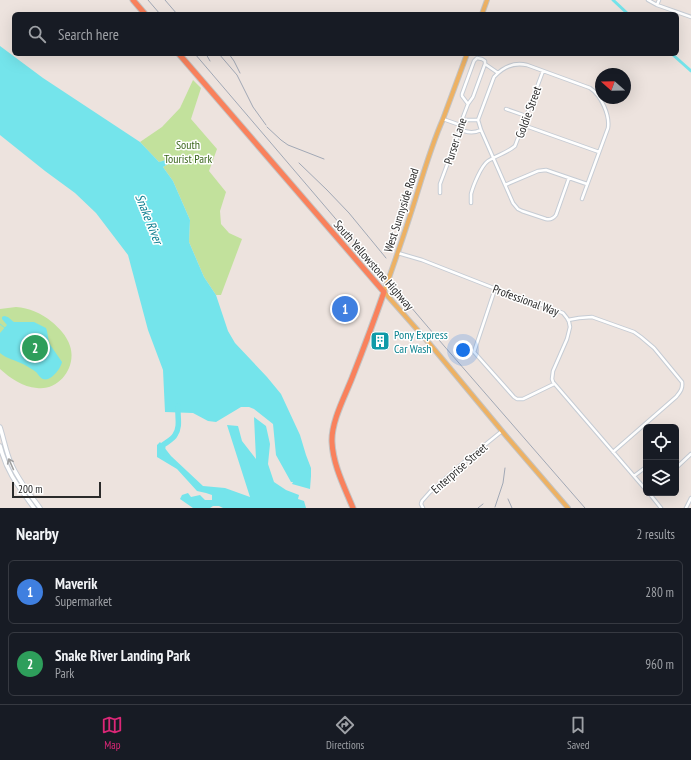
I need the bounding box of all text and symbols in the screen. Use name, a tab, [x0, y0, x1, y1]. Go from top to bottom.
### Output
search box	[12, 12, 679, 56]
icon: search	[26, 23, 48, 45]
text: Search here	[58, 25, 119, 44]
north arrow	[595, 68, 631, 104]
street label: Goldie Street	[512, 83, 545, 140]
street label: Purser Lane	[440, 116, 470, 166]
park label: South Tourist Park	[164, 137, 212, 166]
street label: West Sunnyside Road	[380, 166, 422, 254]
water label: Snake River	[131, 191, 168, 249]
street label: South Yellowstone Highway	[331, 217, 418, 314]
street label: Professional Way	[491, 281, 562, 319]
pin: 1	[332, 294, 358, 324]
place label: Pony Express Car Wash	[394, 327, 448, 356]
building icon: Pony Express Car Wash	[369, 330, 391, 352]
pin: 2	[22, 333, 48, 363]
your location	[453, 340, 473, 360]
map controls	[643, 424, 679, 496]
button: locate	[643, 424, 679, 460]
street label: Enterprise Street	[428, 439, 491, 496]
one-way arrow	[7, 458, 14, 470]
button: layers	[643, 460, 679, 496]
scale bar	[12, 480, 101, 499]
text: 200 m	[18, 482, 42, 496]
text: Nearby	[16, 523, 59, 545]
text: 2 results	[636, 526, 675, 543]
text: Maverik	[55, 574, 97, 593]
text: 1	[27, 584, 33, 601]
text: 280 m	[645, 584, 674, 601]
text: Supermarket	[55, 593, 112, 610]
text: Snake River Landing Park	[55, 646, 190, 665]
text: 2	[27, 656, 33, 673]
text: 960 m	[645, 656, 674, 673]
text: Park	[55, 665, 74, 682]
tab: Map	[101, 714, 123, 752]
tab: Directions	[326, 714, 364, 752]
tab: Saved	[567, 714, 590, 752]

